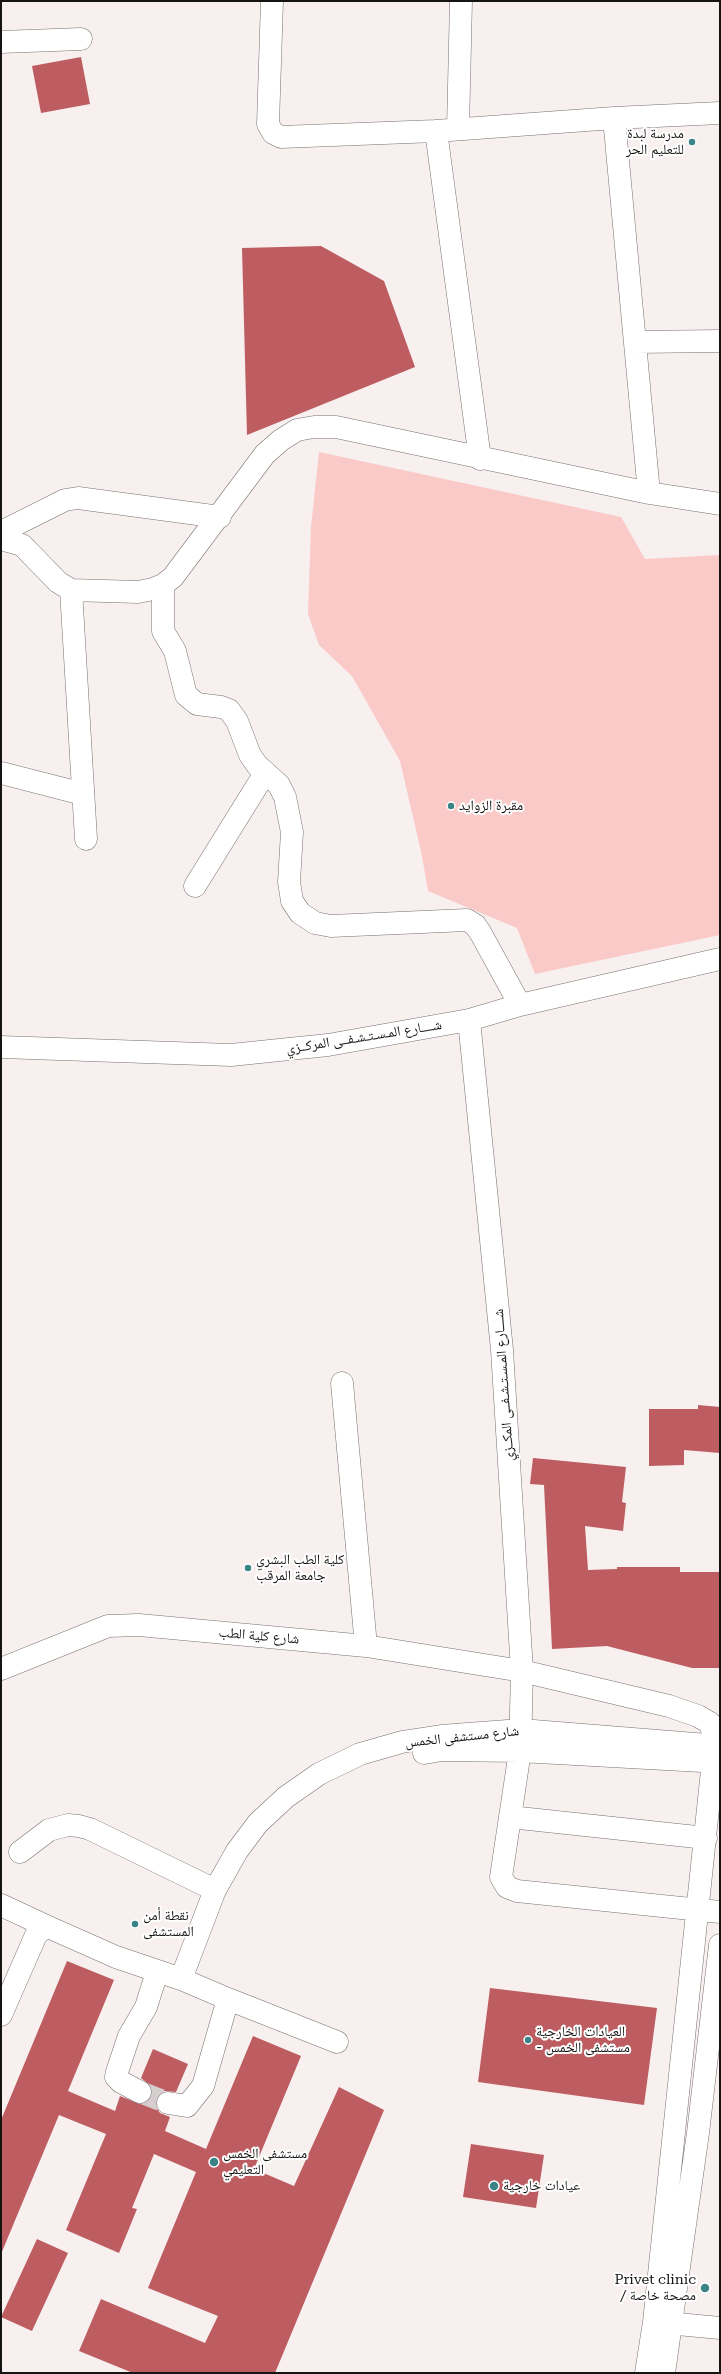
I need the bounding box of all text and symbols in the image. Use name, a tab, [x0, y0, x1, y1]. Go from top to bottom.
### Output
place label: مدرسة لبدة للتعليم الحر	[626, 126, 684, 158]
marker: مدرسة لبدة للتعليم الحر	[687, 137, 697, 147]
place label: مقبرة الزوايد	[459, 798, 523, 814]
marker: مقبرة الزوايد	[446, 801, 456, 811]
street label: شــــارع المـسـتـشـفــى المركــزي	[285, 1016, 443, 1058]
street label: شــــارع المـسـتـشـفــى المكــزي	[490, 1308, 518, 1462]
place label: كلية الطب البشري جامعة المرقب	[256, 1552, 344, 1584]
marker: كلية الطب البشري جامعة المرقب	[243, 1563, 253, 1573]
street label: شارع كلية الطب	[218, 1624, 300, 1648]
street label: شارع مستشفى الخمس	[404, 1723, 520, 1751]
place label: نقطة أمن المستشفى	[143, 1908, 194, 1940]
marker: نقطة أمن المستشفى	[130, 1919, 140, 1929]
place label: العيادات الخارجية - مستشفى الخمس	[536, 2024, 630, 2056]
marker: العيادات الخارجية - مستشفى الخمس	[523, 2035, 533, 2045]
place label: مستشفى الخمس التعليمي	[223, 2146, 307, 2178]
marker: مستشفى الخمس التعليمي	[208, 2156, 220, 2168]
place label: عيادات خارجية	[503, 2178, 580, 2194]
marker: عيادات خارجية	[488, 2180, 500, 2192]
place label: Privet clinic / مصحة خاصة	[615, 2272, 696, 2304]
marker: Privet clinic / مصحة خاصة	[699, 2282, 711, 2294]

